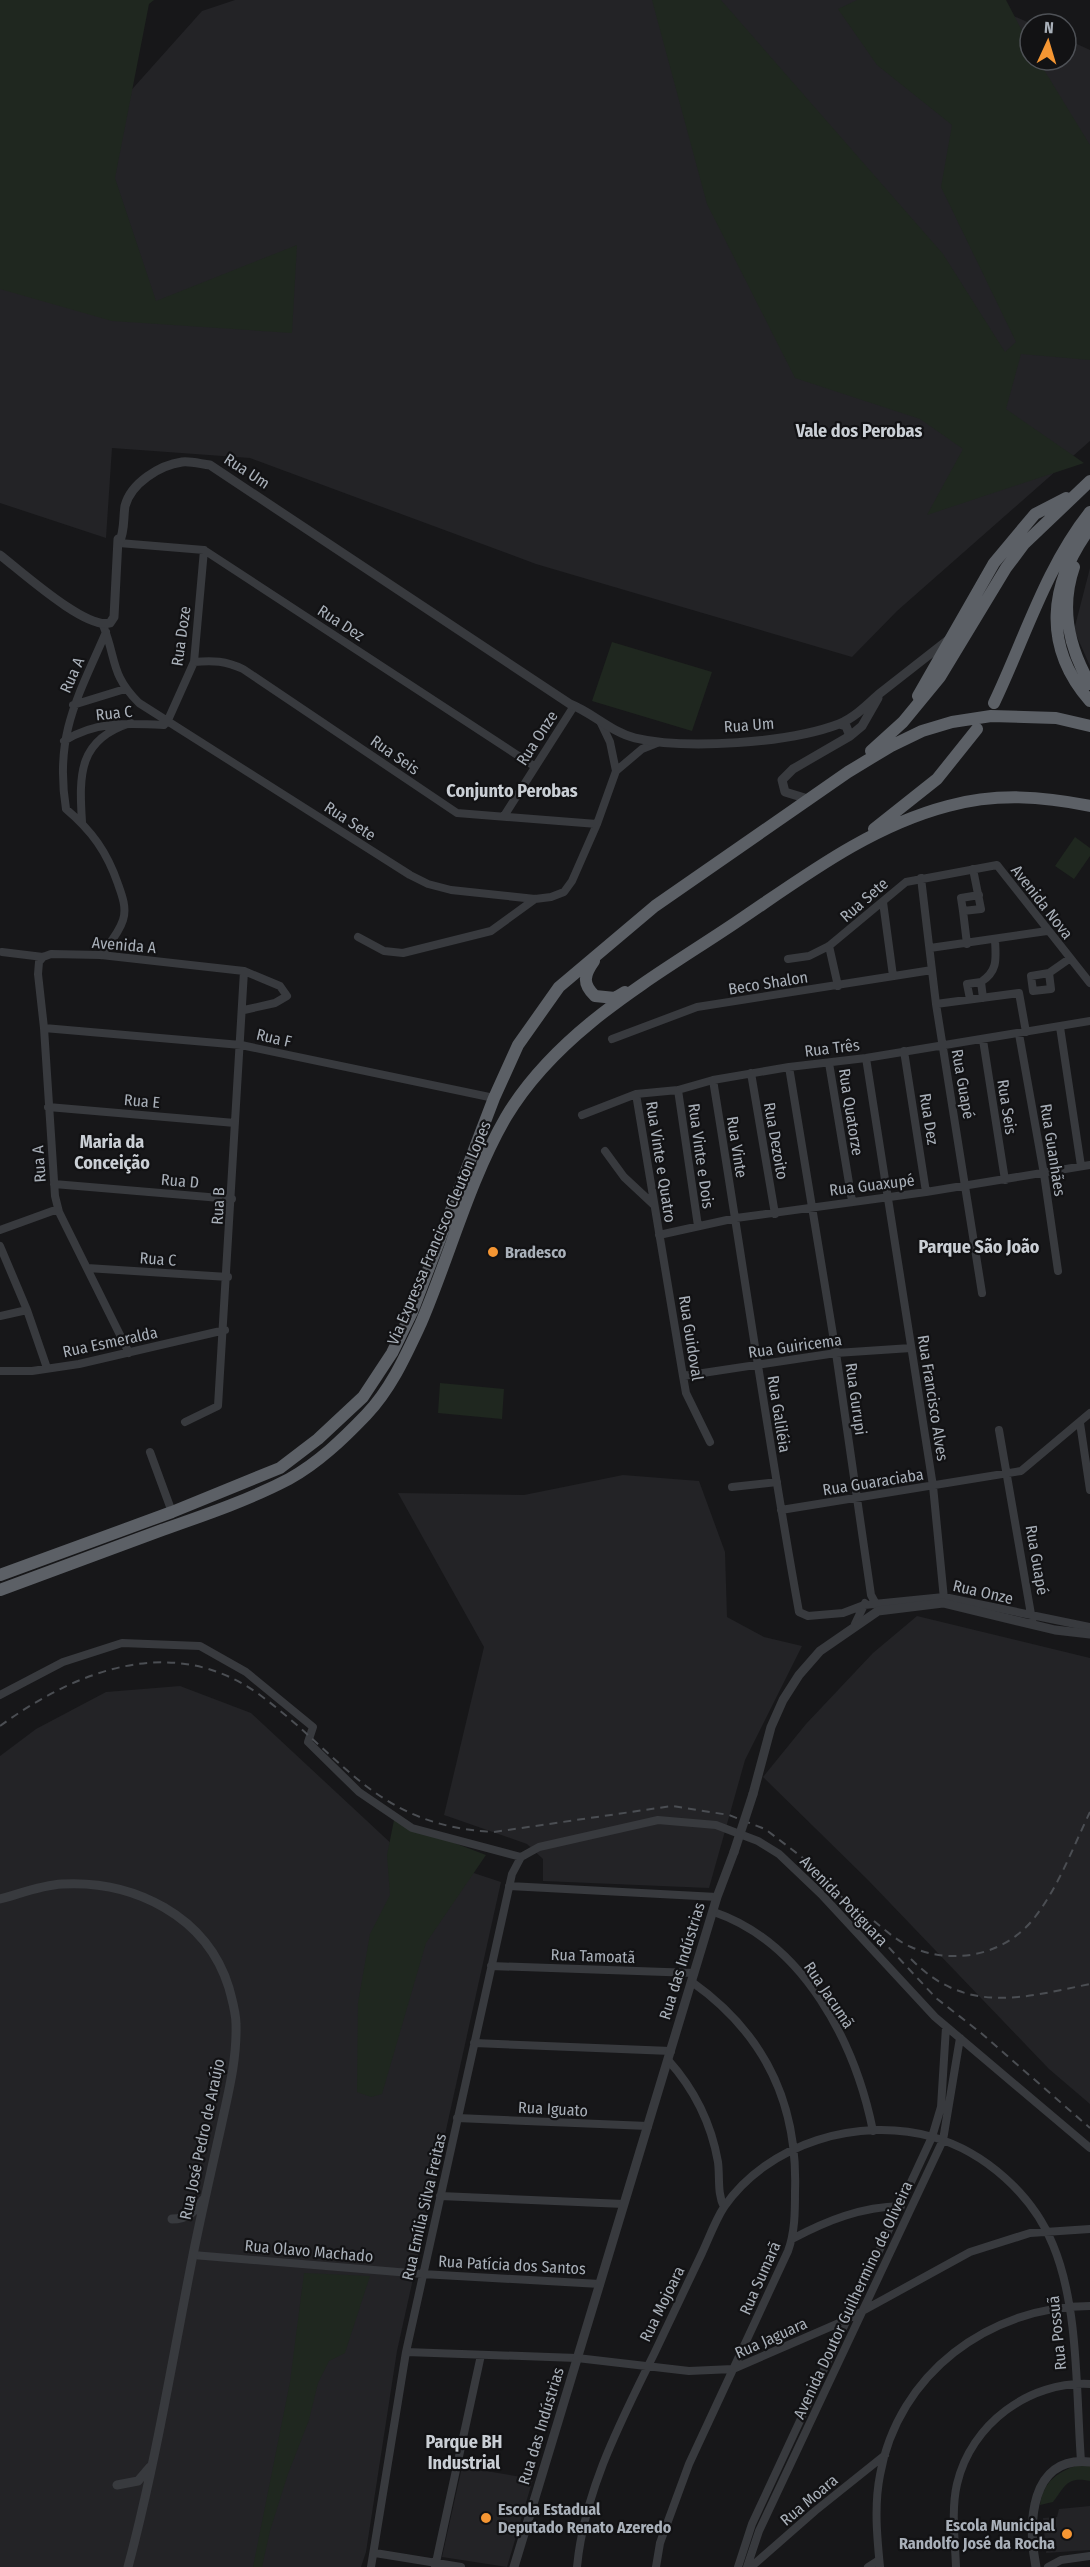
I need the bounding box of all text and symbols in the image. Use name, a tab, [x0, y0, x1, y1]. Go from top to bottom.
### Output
north arrow	[1018, 12, 1078, 72]
text: N	[1044, 18, 1054, 37]
district label: Vale dos Perobas	[795, 420, 922, 442]
street label: Rua Um	[221, 449, 273, 493]
street label: Rua Dez	[314, 601, 368, 645]
street label: Rua Doze	[167, 605, 195, 667]
street label: Rua A	[56, 654, 88, 696]
street label: Rua C	[95, 702, 133, 724]
street label: Rua Onze	[512, 707, 562, 769]
street label: Rua Um	[723, 714, 775, 736]
street label: Rua Seis	[367, 731, 423, 779]
district label: Conjunto Perobas	[446, 780, 578, 802]
street label: Rua Sete	[321, 797, 379, 845]
street label: Avenida Nova	[1007, 861, 1077, 943]
street label: Rua Sete	[836, 874, 892, 926]
street label: Avenida A	[91, 933, 158, 957]
street label: Beco Shalon	[727, 967, 809, 999]
street label: Rua F	[254, 1025, 294, 1051]
street label: Rua Três	[803, 1035, 861, 1061]
street label: Rua Guapé	[948, 1048, 978, 1120]
street label: Rua Quatorze	[835, 1067, 867, 1157]
street label: Rua Seis	[993, 1078, 1021, 1136]
street label: Rua E	[123, 1090, 161, 1112]
street label: Rua Dez	[916, 1092, 942, 1146]
street label: Rua Vinte e Quatro	[642, 1100, 680, 1224]
street label: Rua Dezoito	[760, 1101, 792, 1181]
street label: Rua Vinte e Dois	[684, 1102, 718, 1210]
street label: Rua Guanhães	[1036, 1102, 1070, 1198]
street label: Rua Vinte	[723, 1115, 751, 1179]
street label: Via Expressa Francisco Cleuton Lopes	[383, 1118, 495, 1348]
district label: Maria da Conceição	[74, 1131, 150, 1174]
street label: Rua A	[28, 1144, 50, 1183]
street label: Rua D	[160, 1170, 200, 1192]
street label: Rua Guaxupé	[828, 1170, 916, 1200]
street label: Rua B	[208, 1187, 228, 1225]
district label: Parque São João	[919, 1236, 1040, 1258]
place label: Bradesco	[505, 1243, 567, 1262]
marker: Bradesco	[486, 1245, 500, 1259]
street label: Rua C	[139, 1248, 177, 1270]
street label: Rua Guidoval	[675, 1294, 707, 1382]
street label: Rua Esmeralda	[61, 1323, 159, 1361]
street label: Rua Guiricema	[747, 1330, 843, 1362]
street label: Rua Francisco Alves	[914, 1334, 952, 1462]
street label: Rua Gurupi	[842, 1362, 870, 1436]
street label: Rua Galiléia	[764, 1374, 794, 1454]
street label: Rua Guaraciaba	[821, 1465, 925, 1499]
street label: Rua Guapé	[1022, 1524, 1052, 1596]
street label: Rua Onze	[951, 1576, 1015, 1608]
street label: Avenida Potiguara	[796, 1852, 892, 1950]
street label: Rua das Indústrias	[655, 1900, 709, 2022]
street label: Rua Tamoatã	[550, 1945, 636, 1967]
street label: Rua Jacumã	[800, 1958, 858, 2032]
street label: Rua José Pedro de Araújo	[176, 2057, 228, 2221]
street label: Rua Iguato	[518, 2098, 588, 2120]
street label: Rua Emília Silva Freitas	[398, 2132, 450, 2282]
street label: Avenida Doutor Guilhermino de Oliveira	[789, 2178, 917, 2422]
street label: Rua Olavo Machado	[244, 2236, 374, 2266]
street label: Rua Sumarã	[735, 2238, 785, 2318]
street label: Rua Patícia dos Santos	[438, 2252, 586, 2278]
street label: Rua Mojoara	[636, 2263, 688, 2345]
street label: Rua Possuã	[1044, 2295, 1070, 2371]
street label: Rua Jaguara	[732, 2314, 810, 2362]
street label: Rua das Indústrias	[514, 2365, 568, 2487]
district label: Parque BH Industrial	[426, 2431, 502, 2474]
street label: Rua Moara	[776, 2470, 842, 2529]
place label: Escola Estadual Deputado Renato Azeredo	[498, 2500, 672, 2537]
marker: Escola Estadual Deputado Renato Azeredo	[479, 2511, 493, 2525]
place label: Escola Municipal Randolfo José da Rocha	[899, 2516, 1056, 2553]
marker: Escola Municipal Randolfo José da Rocha	[1060, 2527, 1074, 2541]

